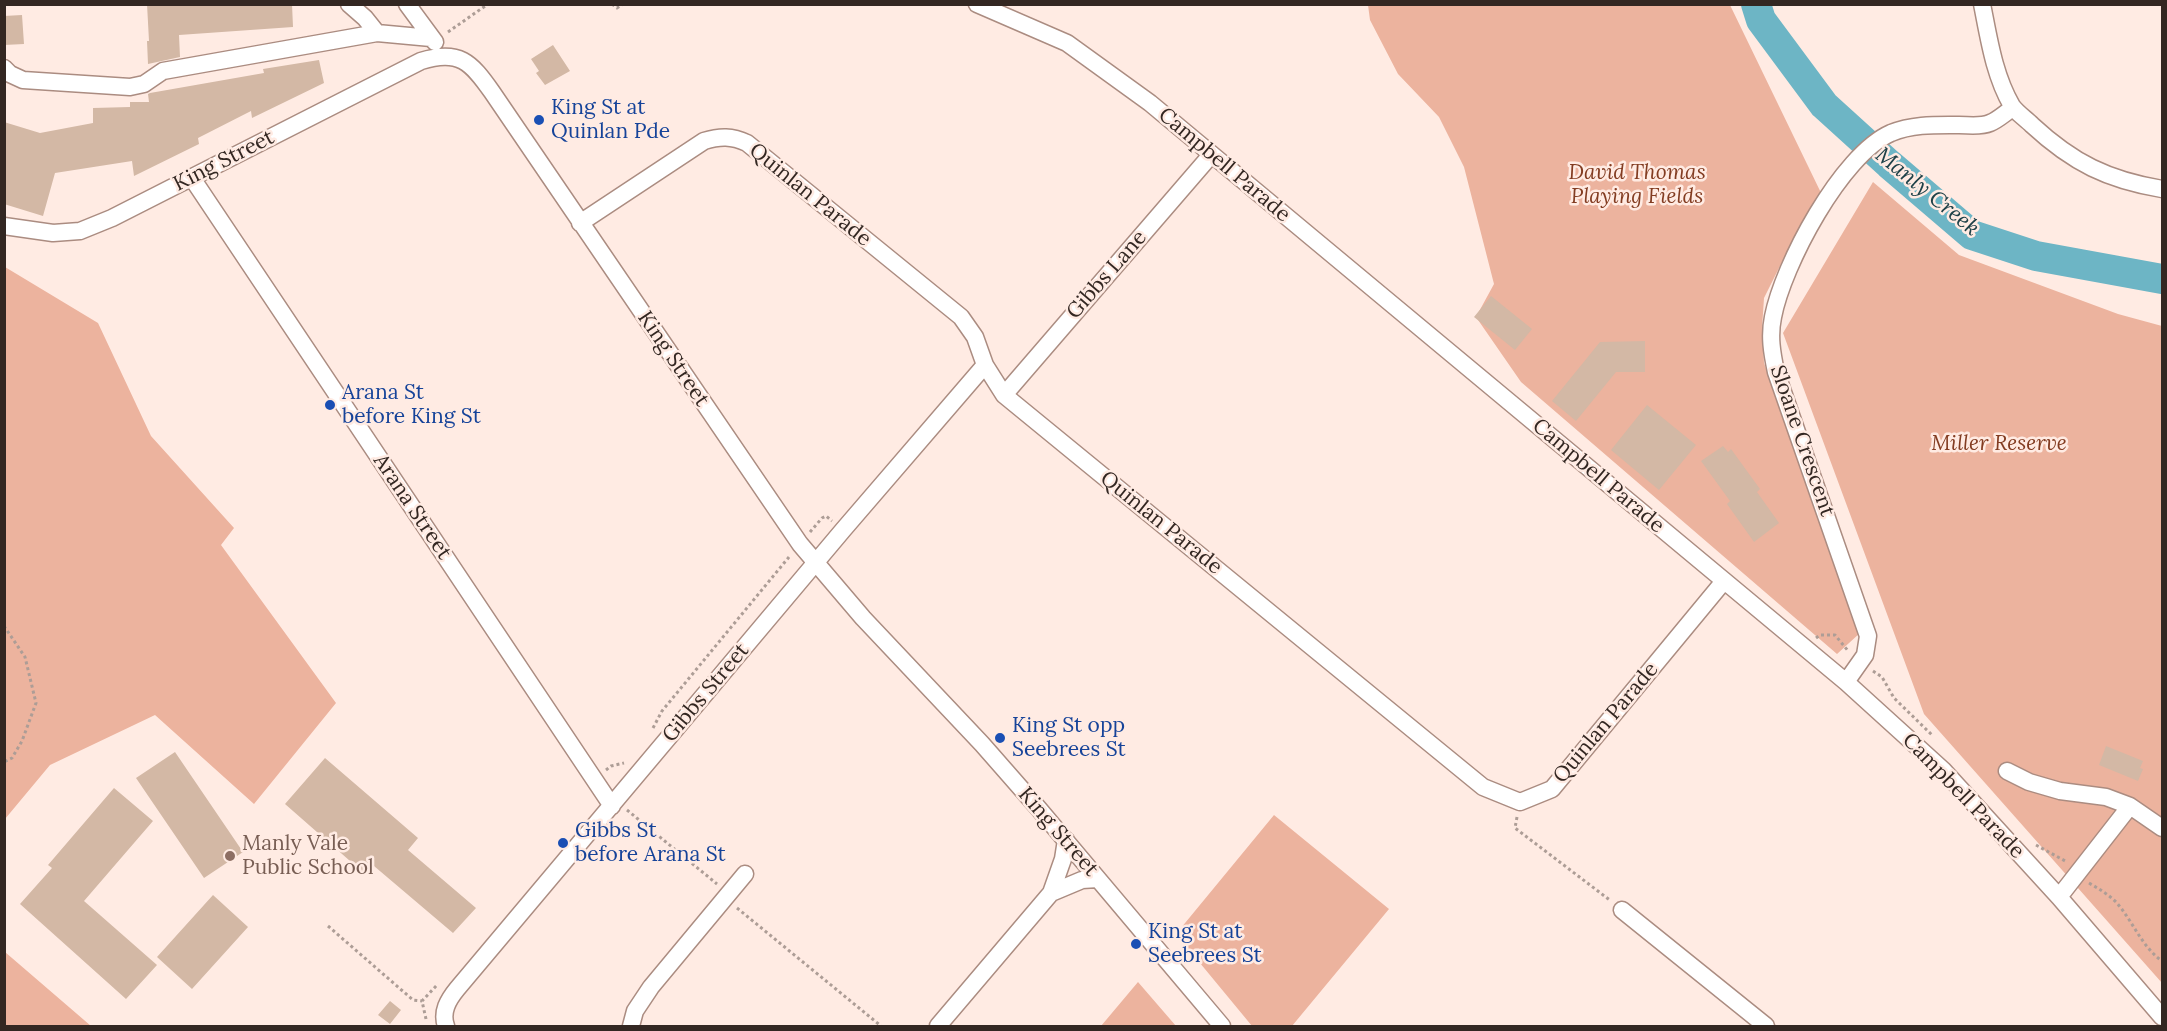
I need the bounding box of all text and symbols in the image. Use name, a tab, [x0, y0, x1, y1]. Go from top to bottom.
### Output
place label: King St at Quinlan Pde	[551, 95, 670, 145]
street label: Campbell Parade	[1153, 102, 1295, 228]
marker: King St at Quinlan Pde	[532, 113, 546, 127]
street label: King Street	[169, 125, 279, 197]
street label: Quinlan Parade	[744, 138, 876, 252]
water label: Manly Creek	[1870, 142, 1984, 242]
park label: David Thomas Playing Fields	[1568, 160, 1706, 210]
street label: Gibbs Lane	[1062, 226, 1152, 324]
street label: King Street	[632, 306, 714, 412]
street label: Sloane Crescent	[1764, 362, 1840, 520]
place label: Arana St before King St	[342, 380, 481, 430]
marker: Arana St before King St	[323, 398, 337, 412]
street label: Campbell Parade	[1527, 413, 1669, 539]
park label: Miller Reserve	[1931, 431, 2067, 457]
street label: Arana Street	[368, 450, 456, 564]
street label: Quinlan Parade	[1095, 466, 1227, 580]
street label: Gibbs Street	[657, 639, 755, 747]
street label: Quinlan Parade	[1548, 658, 1664, 788]
place label: King St opp Seebrees St	[1012, 713, 1126, 763]
street label: Campbell Parade	[1897, 728, 2029, 864]
marker: King St opp Seebrees St	[993, 731, 1007, 745]
street label: King Street	[1013, 782, 1103, 882]
place label: Gibbs St before Arana St	[575, 818, 726, 868]
place label: Manly Vale Public School	[242, 831, 374, 881]
marker: Gibbs St before Arana St	[556, 836, 570, 850]
marker: Manly Vale Public School	[223, 849, 237, 863]
place label: King St at Seebrees St	[1148, 919, 1262, 969]
marker: King St at Seebrees St	[1129, 937, 1143, 951]

